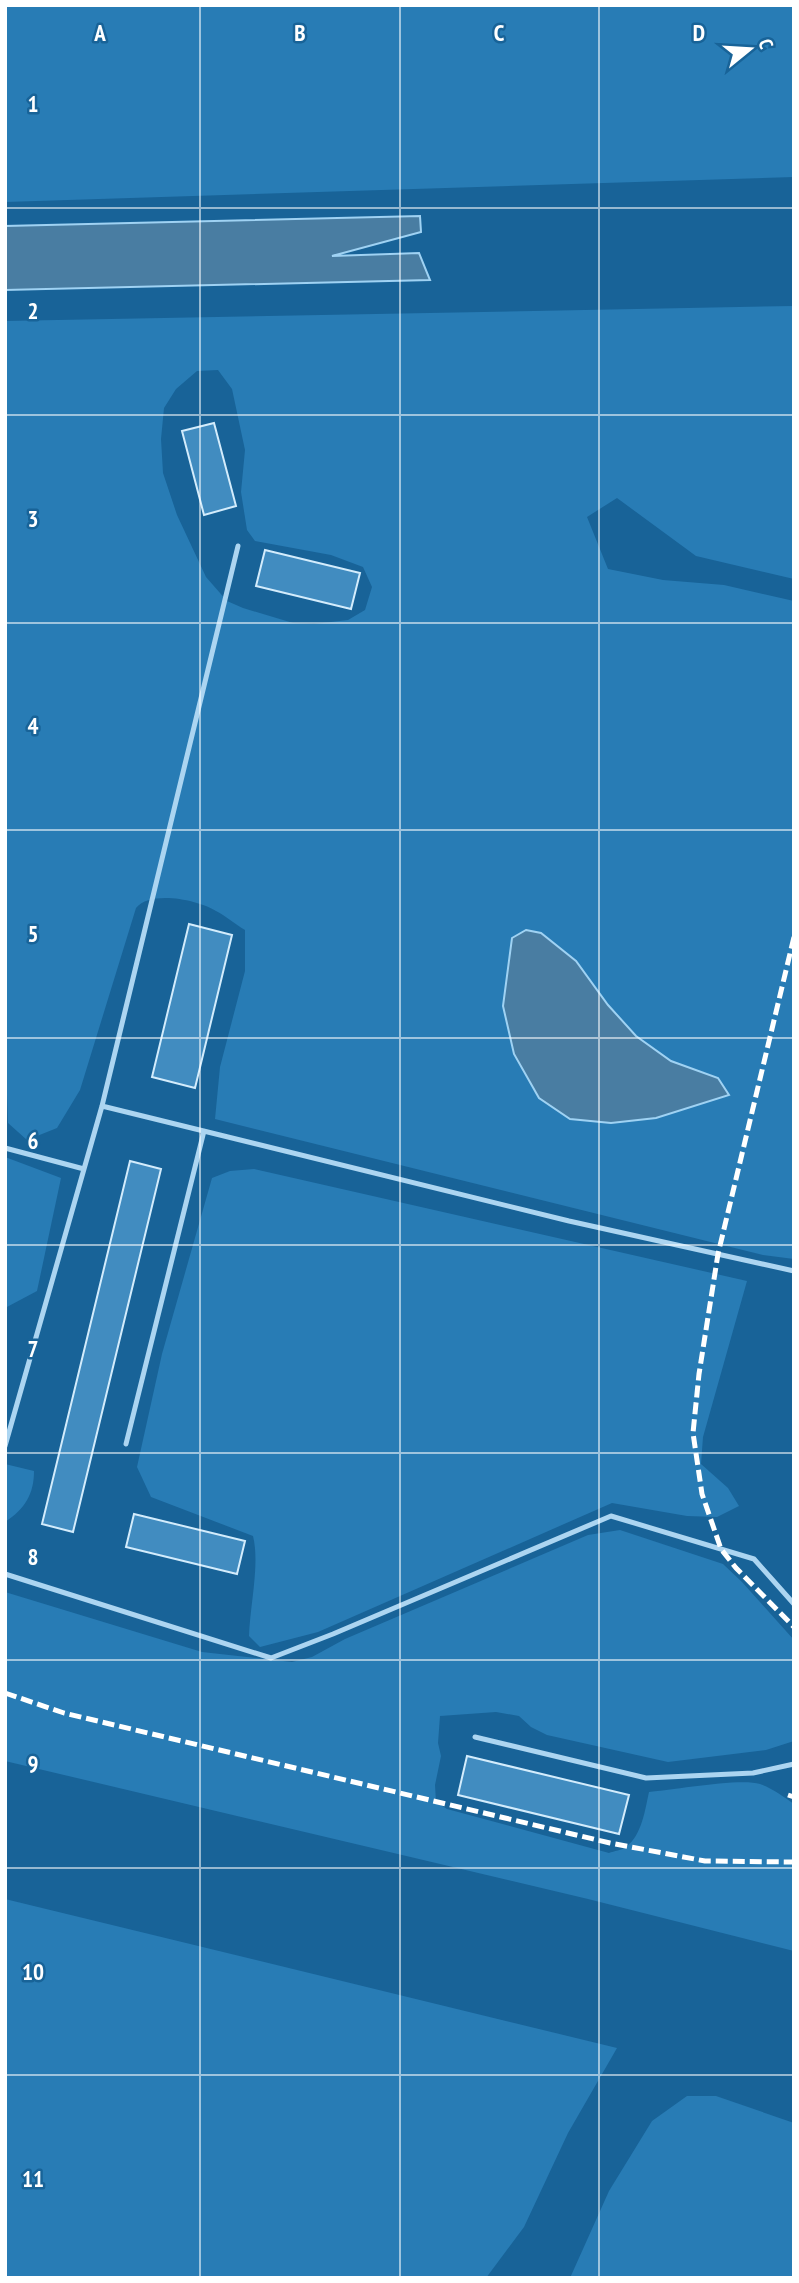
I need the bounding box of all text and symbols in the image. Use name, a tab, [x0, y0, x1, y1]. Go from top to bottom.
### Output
north arrow	[715, 14, 785, 84]
text: A	[93, 18, 106, 47]
text: B	[294, 18, 306, 47]
text: C	[494, 18, 505, 47]
text: D	[693, 18, 705, 47]
text: С	[753, 36, 779, 52]
text: 1	[28, 89, 39, 118]
text: 2	[28, 296, 39, 325]
text: 3	[28, 504, 39, 533]
text: 4	[28, 711, 39, 740]
text: 5	[28, 919, 39, 948]
text: 6	[28, 1126, 39, 1155]
text: 7	[28, 1334, 39, 1363]
text: 8	[28, 1542, 39, 1571]
text: 9	[28, 1749, 39, 1778]
text: 10	[22, 1957, 44, 1986]
text: 11	[22, 2164, 44, 2193]

